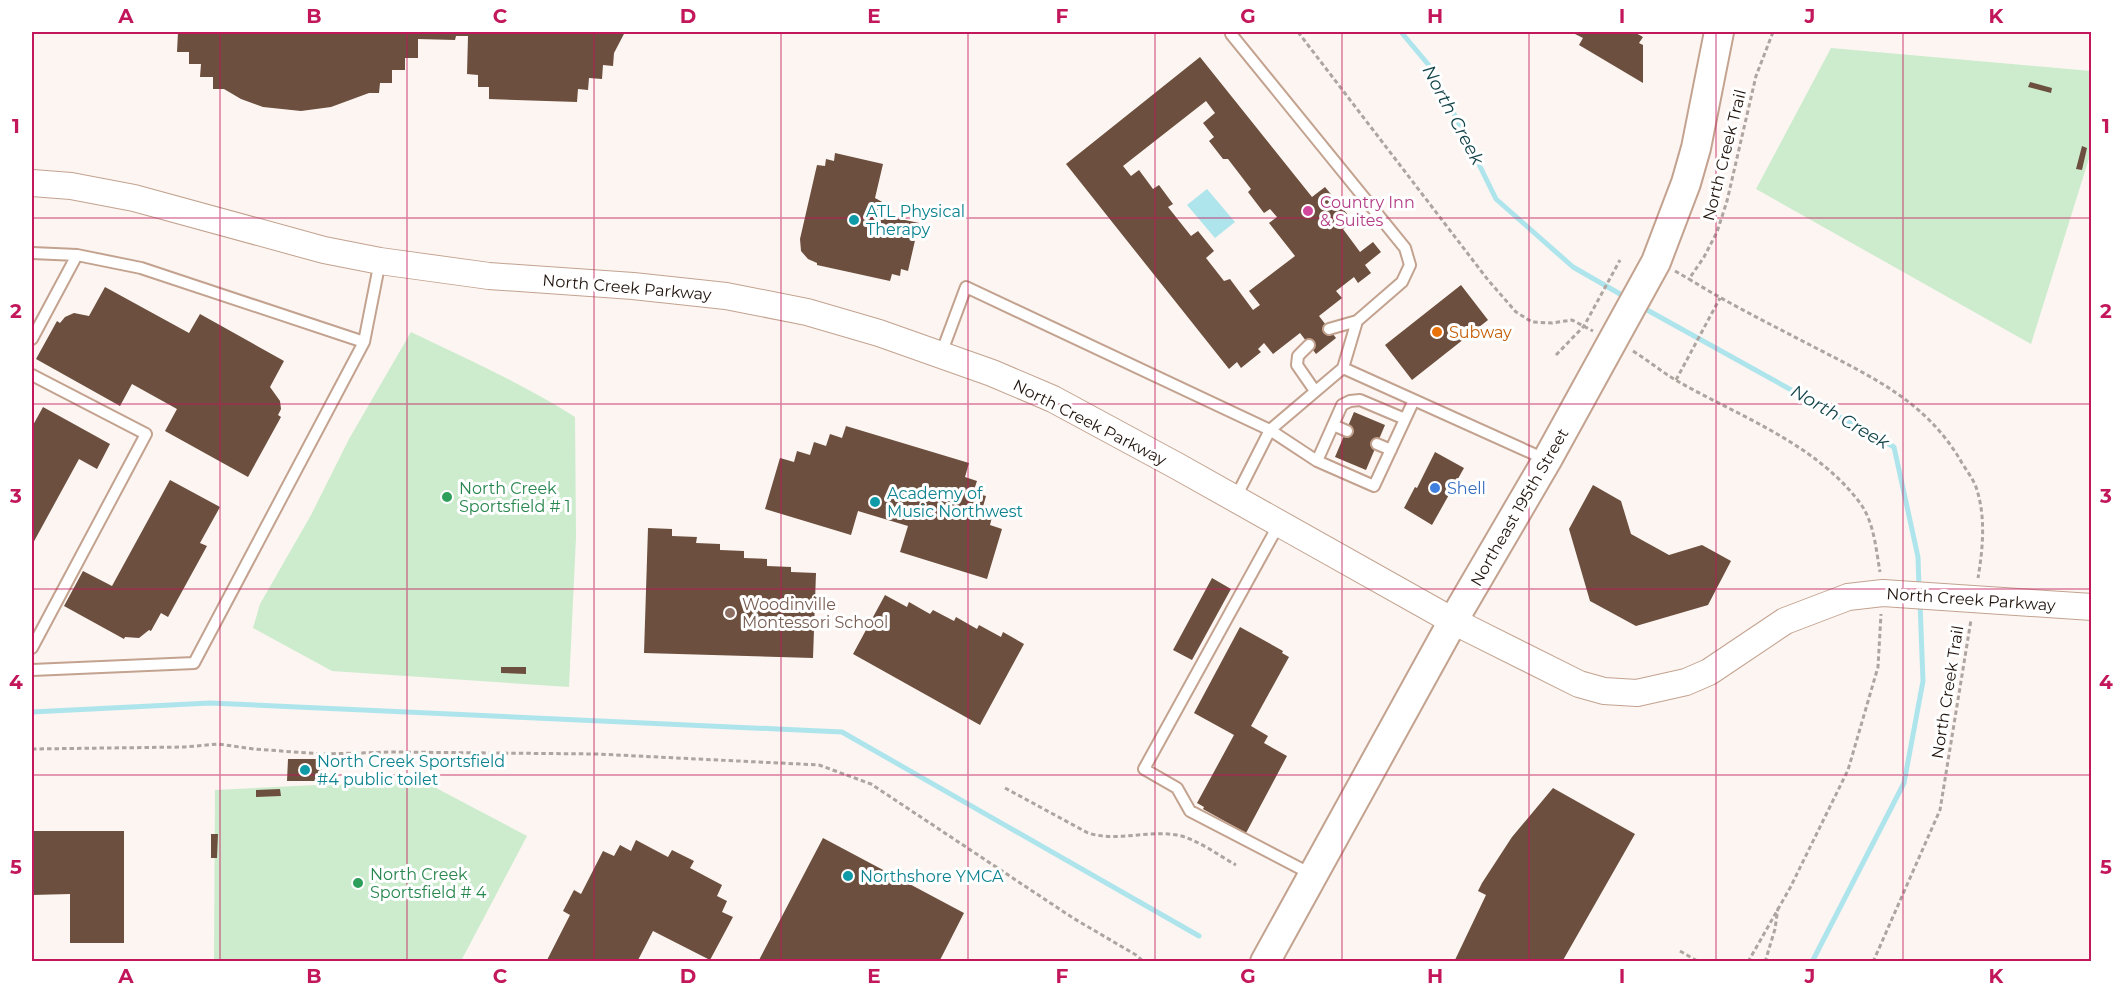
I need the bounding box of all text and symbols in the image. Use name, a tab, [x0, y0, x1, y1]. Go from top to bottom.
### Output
text: A	[117, 4, 134, 28]
text: B	[306, 4, 322, 28]
text: C	[493, 4, 508, 28]
text: D	[680, 4, 696, 28]
text: E	[867, 4, 881, 28]
text: F	[1056, 4, 1069, 28]
text: G	[1240, 4, 1256, 28]
text: H	[1427, 4, 1443, 28]
text: I	[1619, 4, 1625, 28]
text: J	[1804, 4, 1815, 28]
text: K	[1989, 4, 2005, 28]
water label: North Creek	[1417, 61, 1489, 170]
street label: North Creek Trail	[1699, 88, 1750, 223]
text: 1	[12, 114, 20, 138]
text: 1	[2102, 114, 2110, 138]
place label: Country Inn & Suites	[1320, 193, 1415, 230]
place label: ATL Physical Therapy	[866, 202, 965, 239]
marker: Country Inn & Suites	[1301, 204, 1315, 218]
marker: ATL Physical Therapy	[847, 213, 861, 227]
street label: North Creek Parkway	[542, 271, 713, 304]
text: 2	[10, 299, 22, 323]
text: 2	[2100, 299, 2112, 323]
place label: Subway	[1449, 323, 1512, 342]
marker: Subway	[1430, 325, 1444, 339]
street label: North Creek Parkway	[1010, 376, 1170, 470]
water label: North Creek	[1787, 380, 1894, 455]
street label: Northeast 195th Street	[1466, 425, 1573, 589]
place label: North Creek Sportsfield # 1	[459, 479, 571, 516]
place label: Shell	[1447, 479, 1486, 498]
marker: Shell	[1428, 481, 1442, 495]
text: 3	[9, 484, 22, 508]
place label: Academy of Music Northwest	[887, 484, 1023, 521]
text: 3	[2099, 484, 2112, 508]
marker: North Creek Sportsfield # 1	[440, 490, 454, 504]
marker: Academy of Music Northwest	[868, 495, 882, 509]
street label: North Creek Parkway	[1886, 584, 2057, 615]
place label: Woodinville Montessori School	[742, 595, 888, 632]
marker: Woodinville Montessori School	[723, 606, 737, 620]
street label: North Creek Trail	[1928, 624, 1967, 760]
text: 4	[9, 670, 23, 694]
text: 4	[2099, 670, 2113, 694]
place label: North Creek Sportsfield #4 public toilet	[317, 752, 505, 789]
marker: North Creek Sportsfield #4 public toilet	[298, 763, 312, 777]
text: 5	[10, 855, 22, 879]
text: 5	[2100, 855, 2112, 879]
place label: North Creek Sportsfield # 4	[370, 865, 487, 902]
place label: Northshore YMCA	[860, 867, 1004, 886]
marker: Northshore YMCA	[841, 869, 855, 883]
marker: North Creek Sportsfield # 4	[351, 876, 365, 890]
text: A	[117, 964, 134, 988]
text: B	[306, 964, 322, 988]
text: C	[493, 964, 508, 988]
text: D	[680, 964, 696, 988]
text: E	[867, 964, 881, 988]
text: F	[1056, 964, 1069, 988]
text: G	[1240, 964, 1256, 988]
text: H	[1427, 964, 1443, 988]
text: I	[1619, 964, 1625, 988]
text: J	[1804, 964, 1815, 988]
text: K	[1989, 964, 2005, 988]

